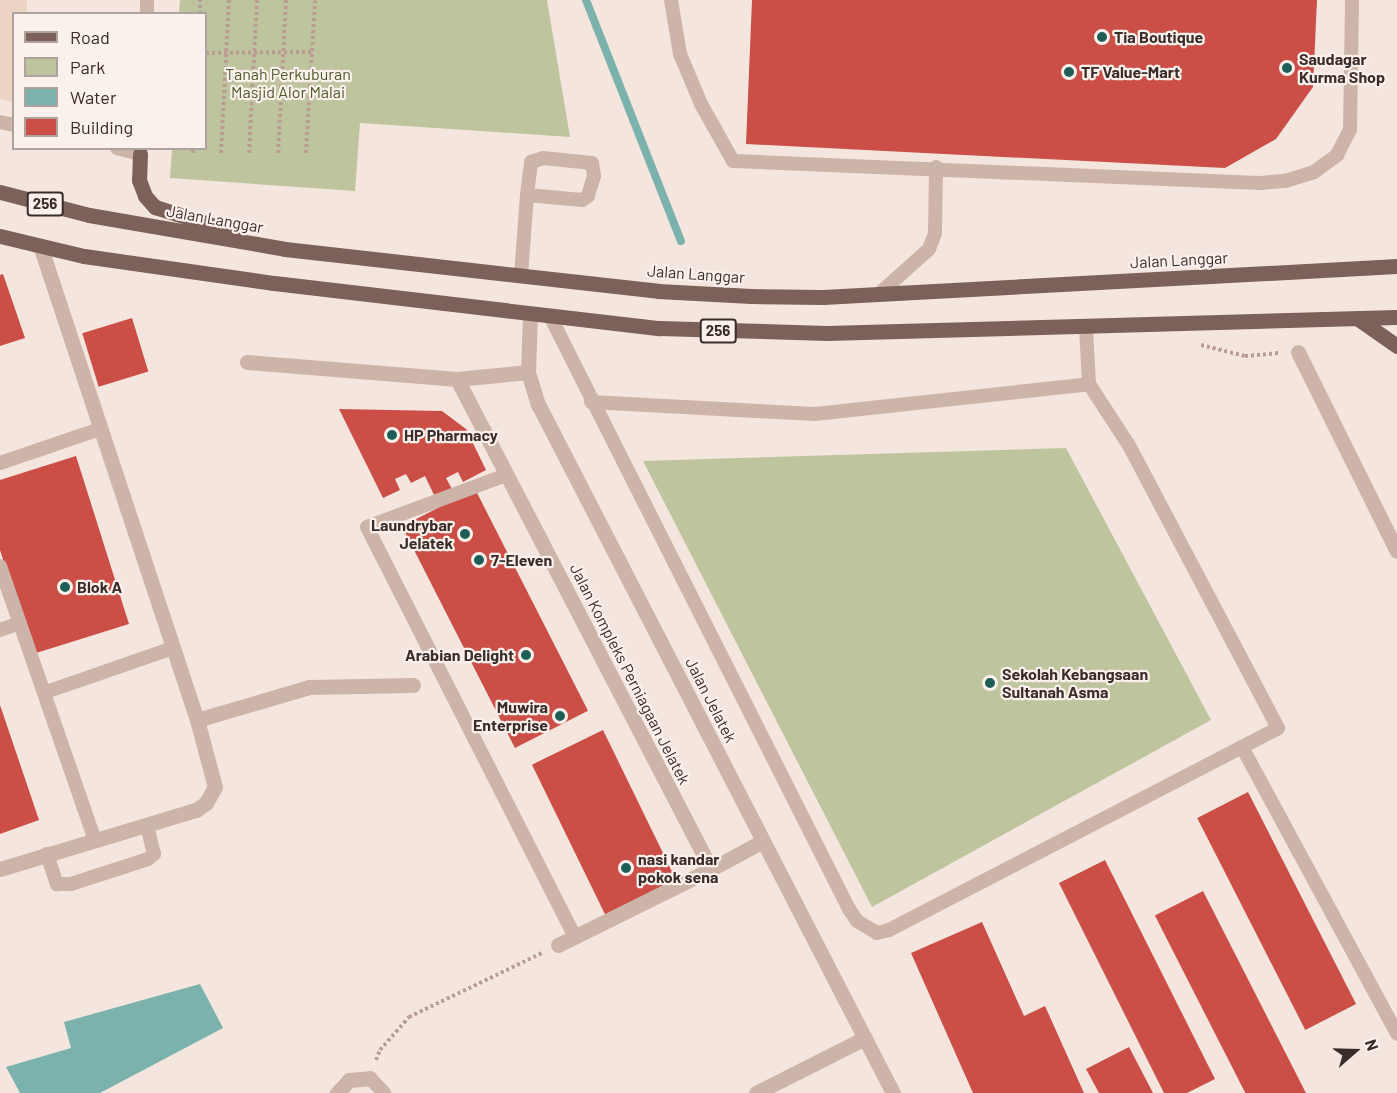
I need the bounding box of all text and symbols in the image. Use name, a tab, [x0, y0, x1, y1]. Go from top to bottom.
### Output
legend	[12, 12, 207, 150]
text: Road	[70, 26, 110, 48]
place label: Tia Boutique	[1114, 27, 1203, 47]
marker: Tia Boutique	[1095, 30, 1109, 44]
place label: Saudagar Kurma Shop	[1299, 49, 1385, 87]
text: Park	[70, 56, 105, 78]
marker: Saudagar Kurma Shop	[1280, 61, 1294, 75]
place label: TF Value-Mart	[1081, 62, 1180, 82]
park label: Tanah Perkuburan Masjid Alor Malai	[225, 64, 351, 102]
marker: TF Value-Mart	[1062, 65, 1076, 79]
text: Water	[70, 86, 117, 108]
text: Building	[70, 116, 133, 138]
road number: 256	[26, 192, 64, 216]
street label: Jalan Langgar	[165, 201, 265, 237]
street label: Jalan Langgar	[1130, 248, 1228, 272]
street label: Jalan Langgar	[646, 261, 746, 287]
road number: 256	[698, 319, 738, 343]
place label: HP Pharmacy	[404, 425, 498, 445]
marker: HP Pharmacy	[385, 428, 399, 442]
place label: Laundrybar Jelatek	[371, 515, 453, 553]
marker: Laundrybar Jelatek	[458, 527, 472, 541]
place label: 7-Eleven	[491, 550, 552, 570]
marker: 7-Eleven	[472, 553, 486, 567]
street label: Jalan Kompleks Perniagaan Jelatek	[566, 560, 694, 788]
place label: Blok A	[77, 577, 122, 597]
marker: Blok A	[58, 580, 72, 594]
place label: Arabian Delight	[405, 645, 514, 665]
marker: Arabian Delight	[519, 648, 533, 662]
street label: Jalan Jelatek	[681, 654, 741, 746]
place label: Sekolah Kebangsaan Sultanah Asma	[1002, 664, 1148, 702]
marker: Sekolah Kebangsaan Sultanah Asma	[983, 676, 997, 690]
place label: Muwira Enterprise	[473, 697, 548, 735]
marker: Muwira Enterprise	[553, 709, 567, 723]
place label: nasi kandar pokok sena	[638, 849, 719, 887]
marker: nasi kandar pokok sena	[619, 861, 633, 875]
north arrow	[1325, 1021, 1385, 1081]
text: N	[1362, 1036, 1383, 1053]

